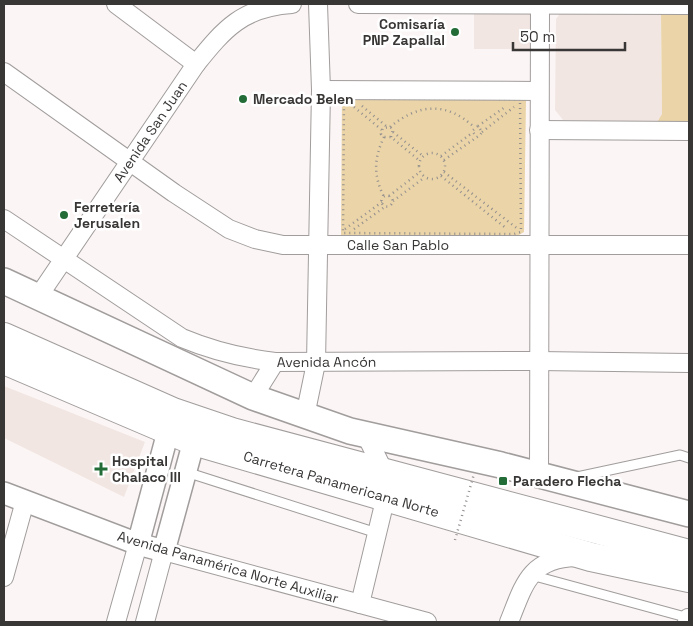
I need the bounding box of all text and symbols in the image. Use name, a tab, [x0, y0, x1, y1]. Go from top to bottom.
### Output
place label: Comisaría PNP Zapallal	[363, 15, 445, 49]
scale bar	[513, 20, 626, 52]
marker: Comisaría PNP Zapallal	[449, 26, 461, 38]
text: 50 m	[520, 27, 555, 46]
street label: Avenida San Juan	[109, 77, 191, 186]
place label: Mercado Belen	[253, 90, 354, 108]
marker: Mercado Belen	[237, 93, 249, 105]
place label: Ferretería Jerusalen	[74, 198, 140, 232]
marker: Ferretería Jerusalen	[58, 209, 70, 221]
street label: Calle San Pablo	[347, 236, 449, 254]
street label: Avenida Ancón	[277, 353, 376, 371]
street label: Carretera Panamericana Norte	[241, 447, 441, 521]
place label: Hospital Chalaco III	[112, 452, 181, 486]
marker: Hospital Chalaco III	[94, 462, 108, 476]
place label: Paradero Flecha	[513, 472, 621, 490]
marker: Paradero Flecha	[497, 475, 509, 487]
street label: Avenida Panamérica Norte Auxiliar	[115, 527, 341, 607]

